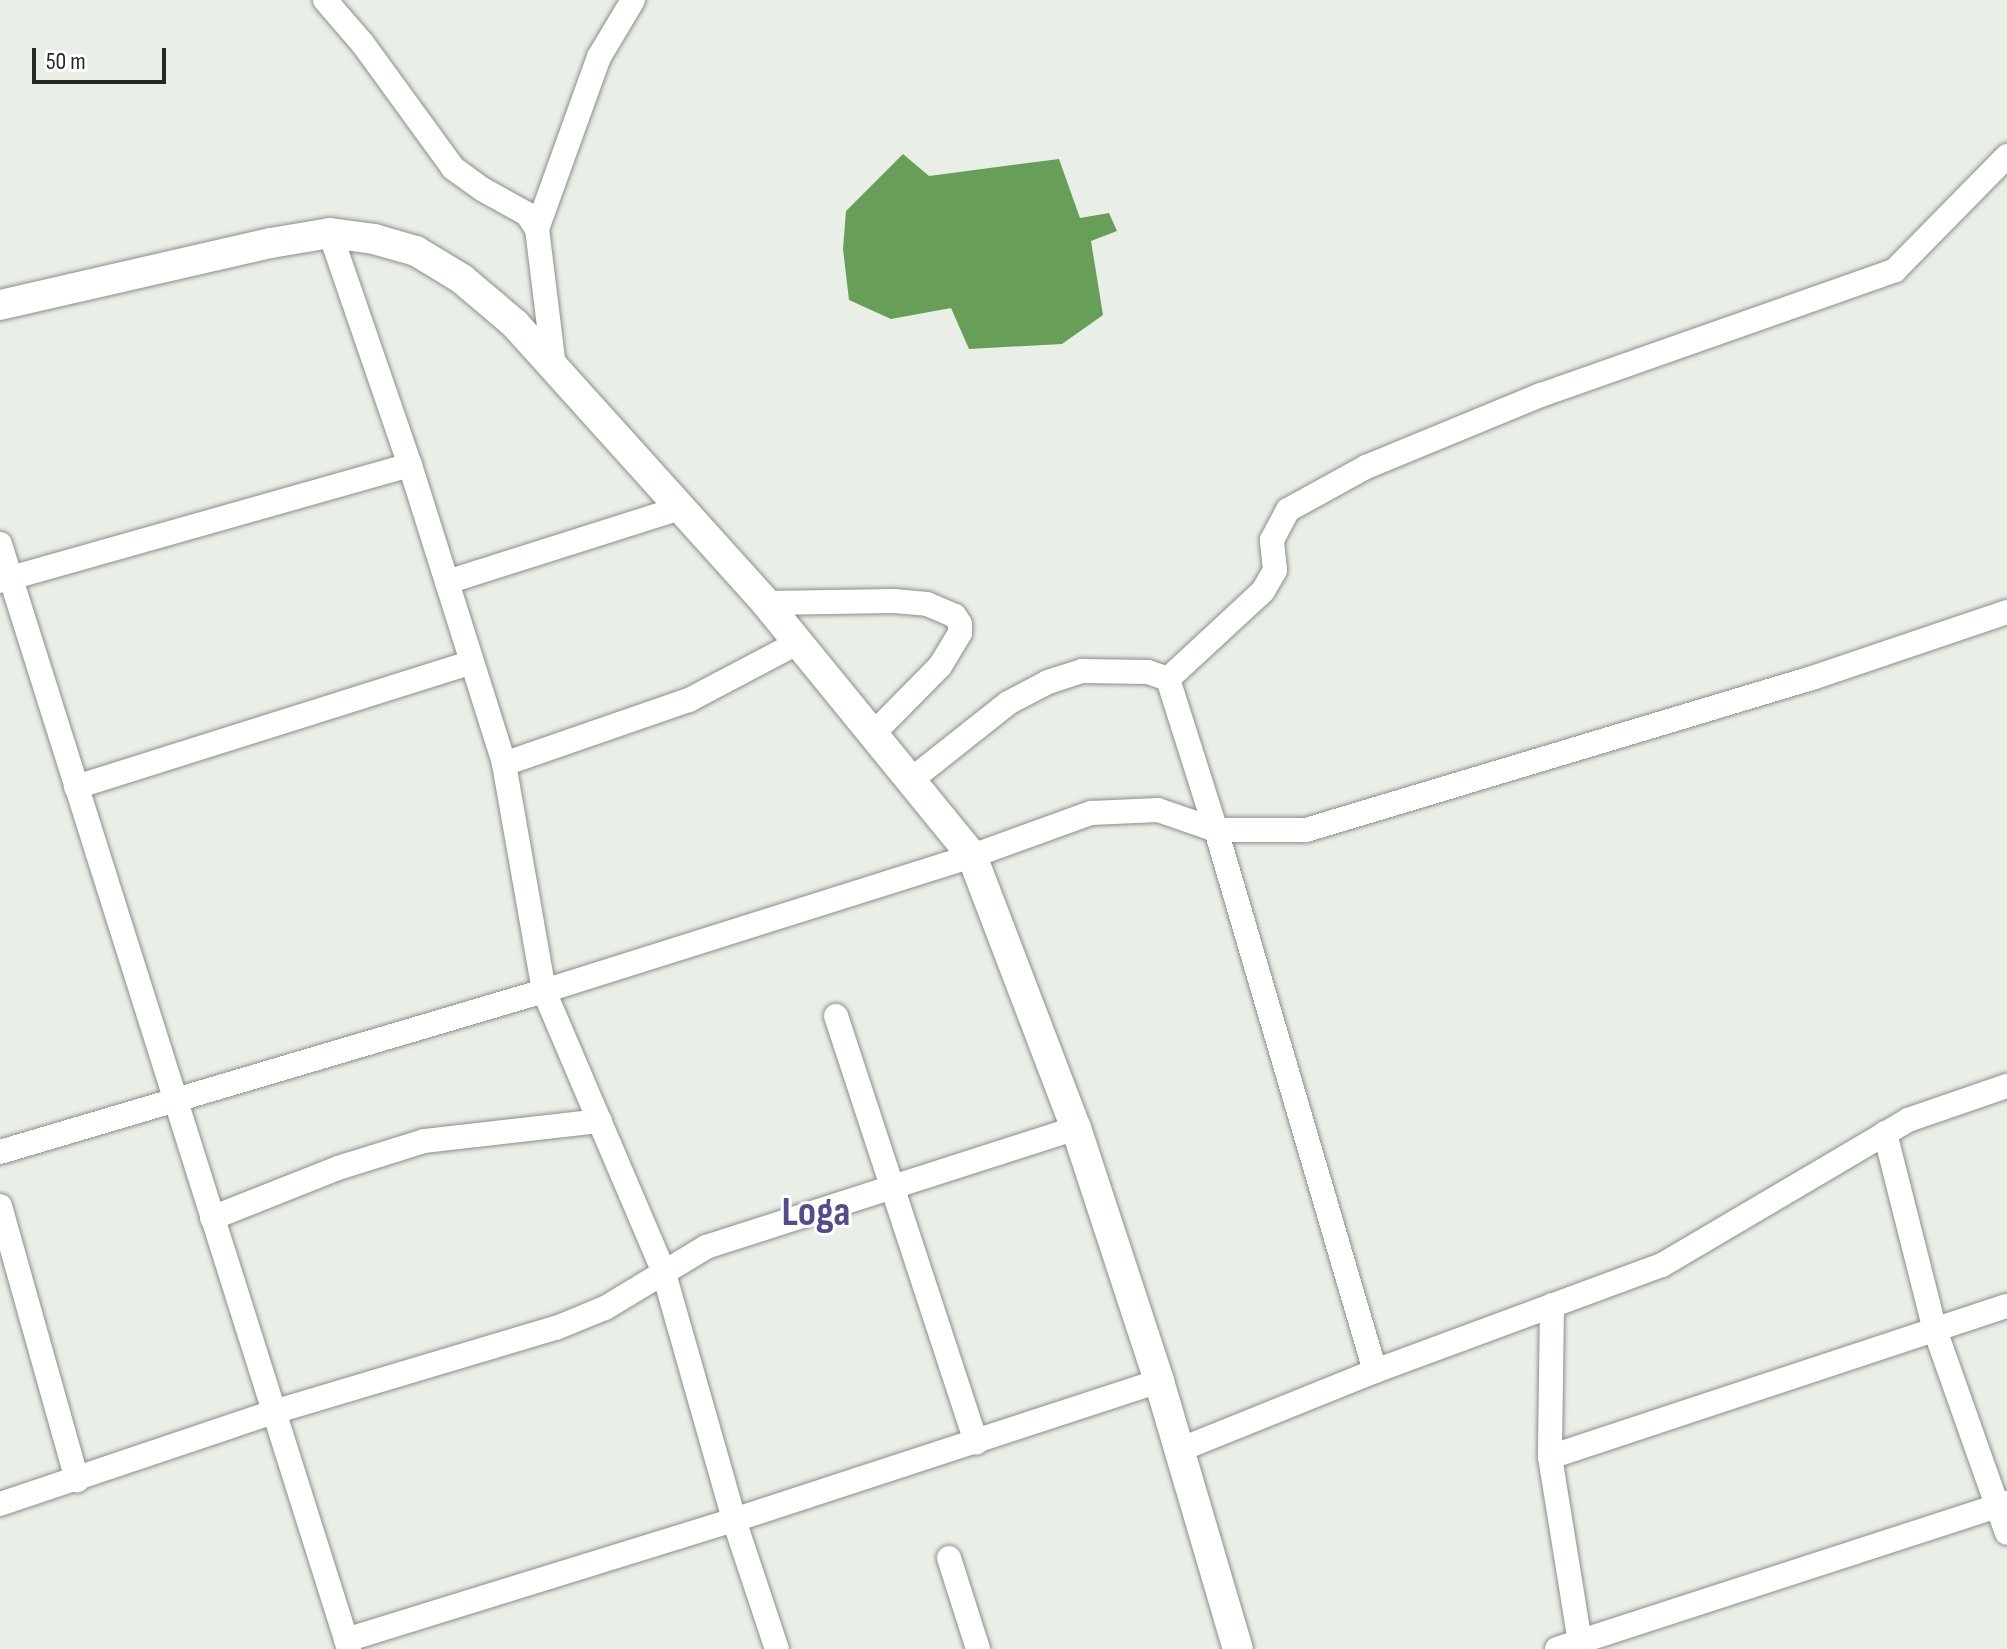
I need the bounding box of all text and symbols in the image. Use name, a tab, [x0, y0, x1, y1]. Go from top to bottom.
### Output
scale bar	[36, 32, 170, 82]
text: 50 m	[46, 47, 86, 76]
district label: Loga	[782, 1188, 850, 1238]

